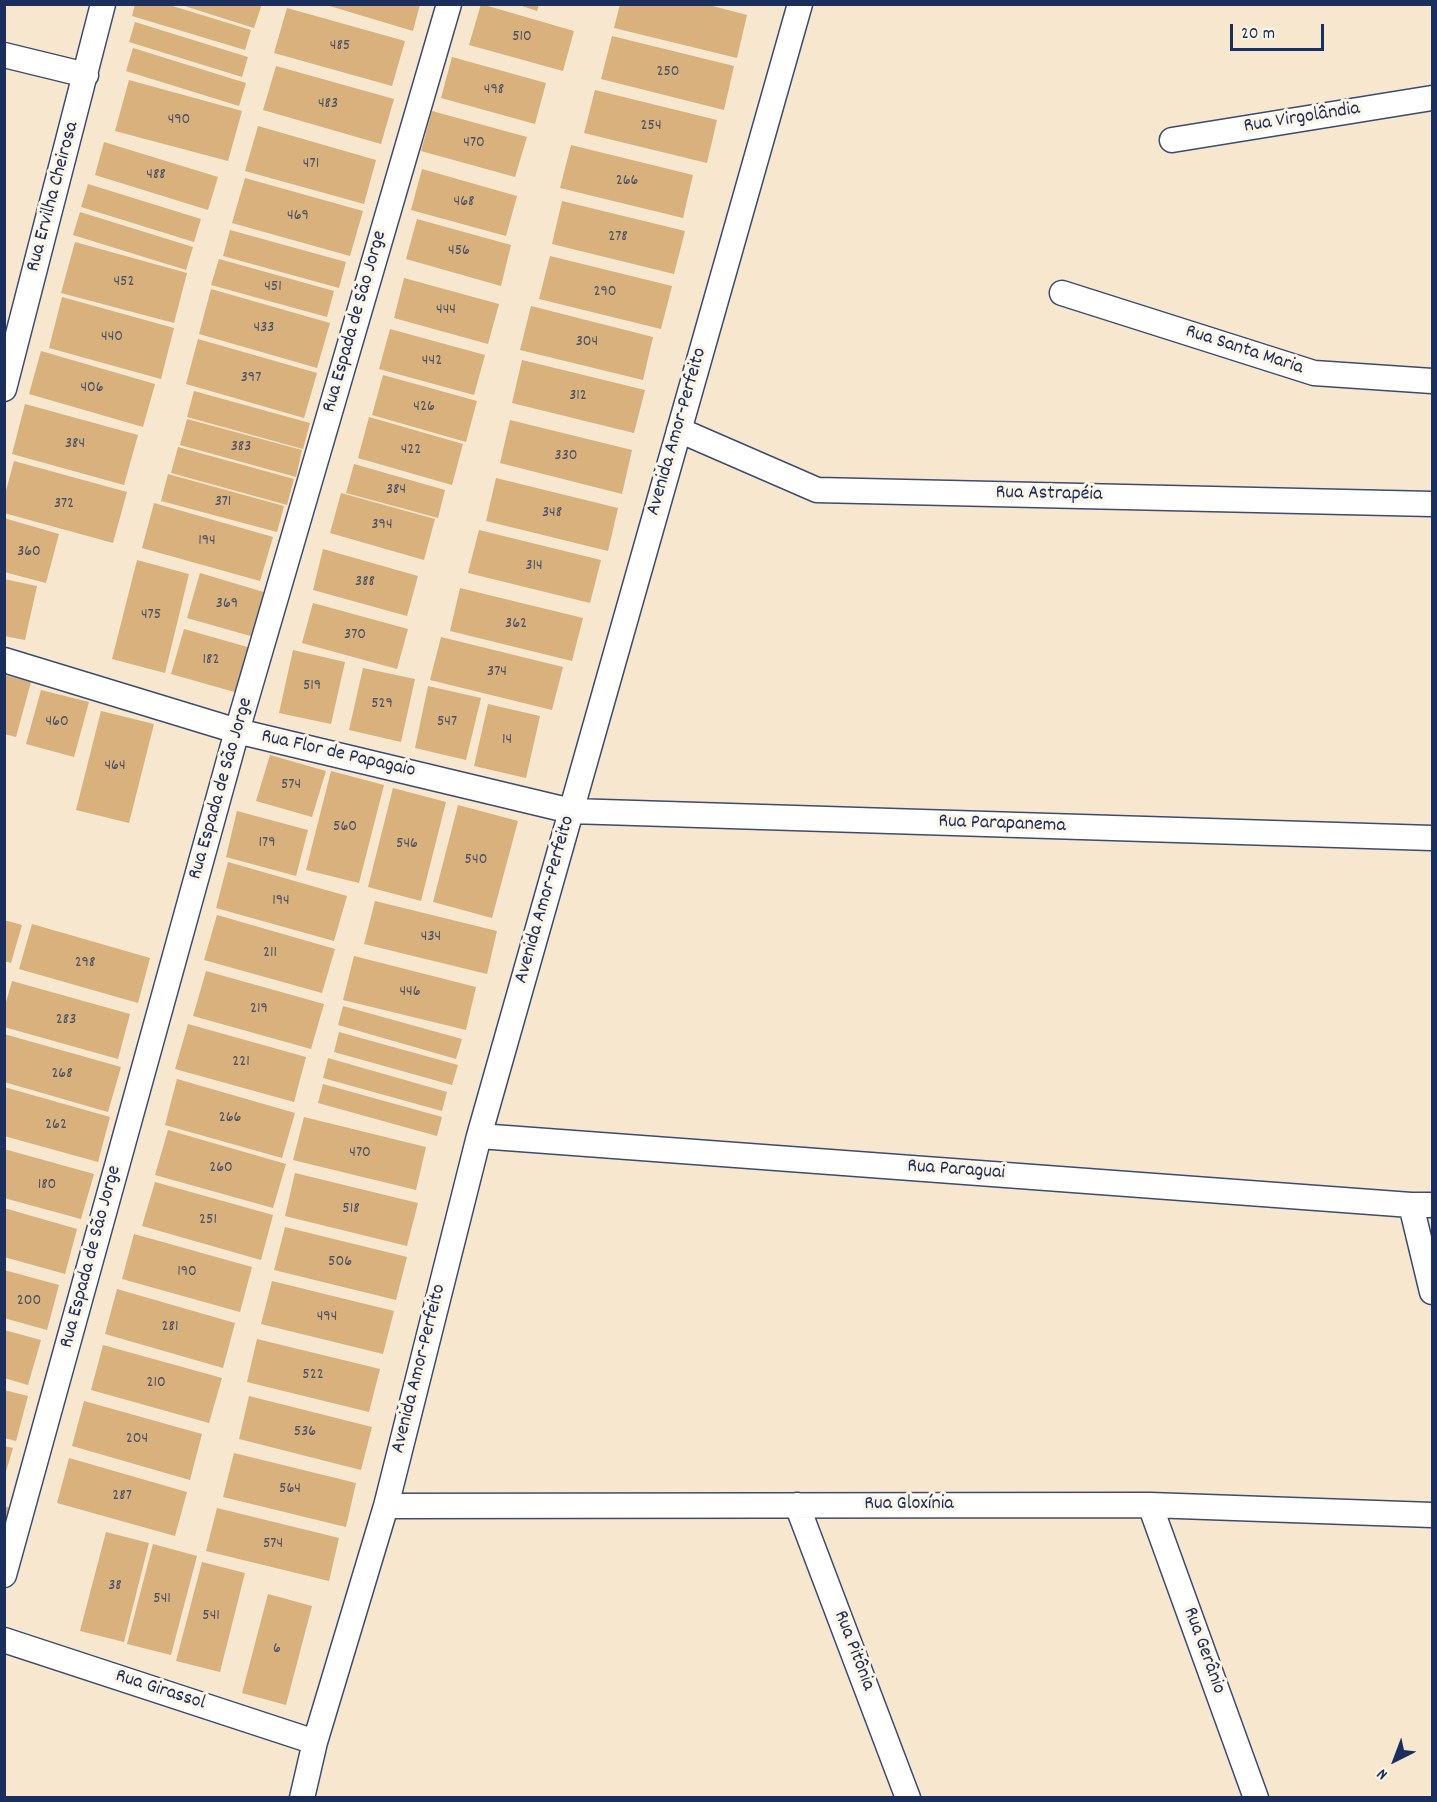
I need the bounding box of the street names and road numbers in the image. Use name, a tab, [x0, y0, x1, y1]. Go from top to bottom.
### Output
street label: Rua Virgolândia	[1242, 98, 1362, 140]
street label: Rua Ervilha Cheirosa	[22, 119, 86, 275]
street label: Rua Espada de São Jorge	[319, 228, 393, 416]
street label: Rua Santa Maria	[1182, 321, 1306, 381]
street label: Avenida Amor-Perfeito	[643, 345, 713, 519]
street label: Rua Astrapéia	[995, 482, 1103, 508]
street label: Rua Espada de São Jorge	[185, 695, 259, 883]
street label: Rua Flor de Papagaio	[259, 726, 417, 784]
street label: Rua Parapanema	[938, 811, 1066, 839]
street label: Avenida Amor-Perfeito	[511, 813, 581, 987]
street label: Rua Paraguai	[906, 1156, 1006, 1186]
street label: Rua Espada de São Jorge	[56, 1163, 128, 1351]
street label: Avenida Amor-Perfeito	[387, 1282, 453, 1456]
street label: Rua Gloxínia	[864, 1493, 954, 1517]
street label: Rua Gerânio	[1176, 1604, 1230, 1698]
street label: Rua Pitônia	[827, 1608, 879, 1694]
street label: Rua Girassol	[112, 1665, 208, 1717]

